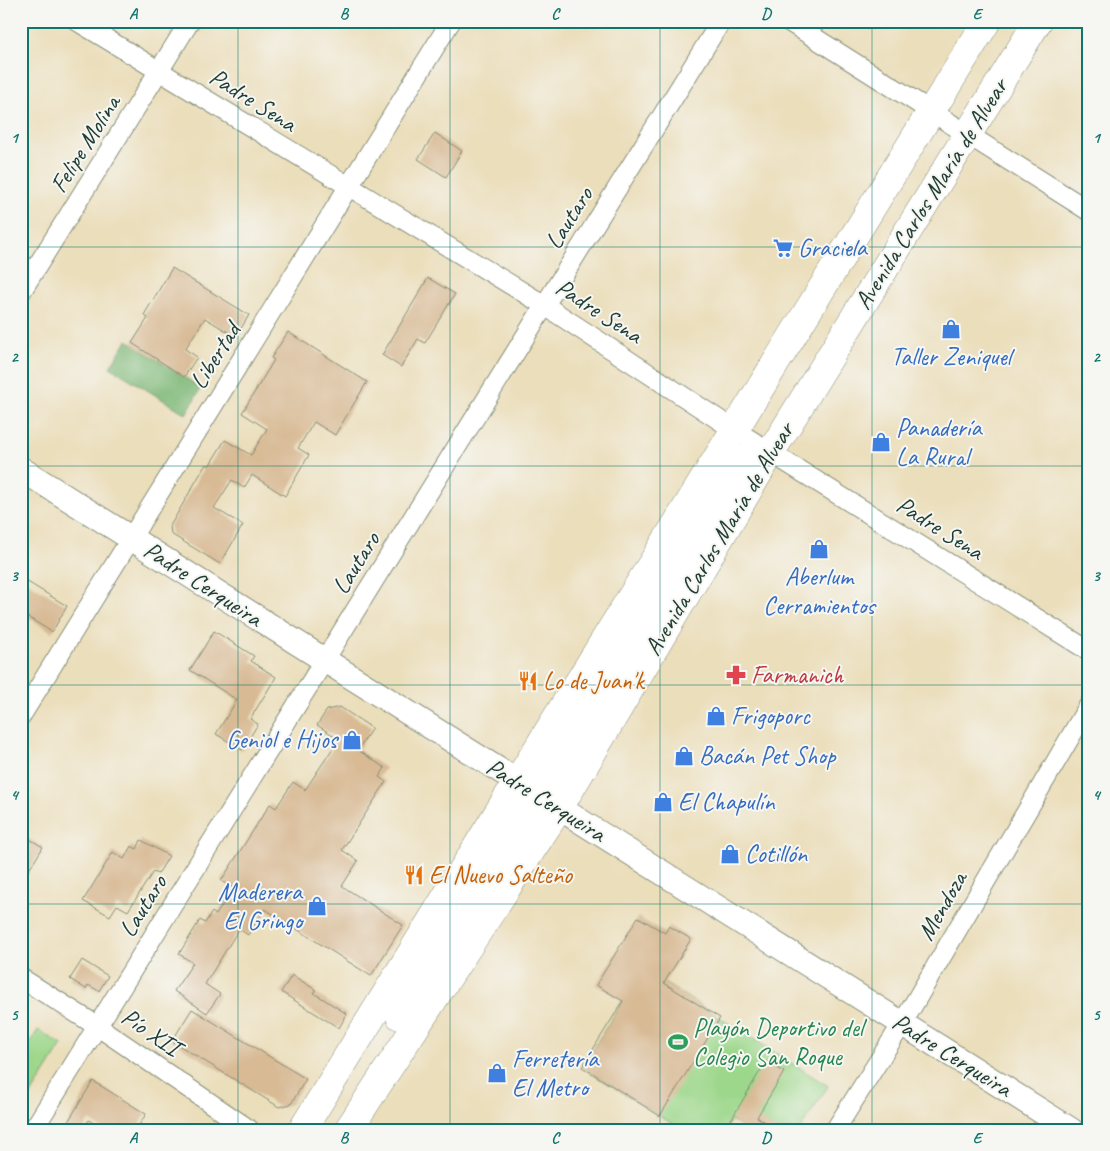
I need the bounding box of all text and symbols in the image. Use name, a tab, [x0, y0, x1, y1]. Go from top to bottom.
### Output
text: A	[129, 4, 139, 24]
text: B	[340, 4, 350, 24]
text: C	[551, 4, 561, 24]
text: D	[761, 4, 772, 24]
text: E	[973, 4, 984, 24]
street label: Padre Sena	[203, 61, 304, 140]
street label: Avenida Carlos María de Alvear	[847, 70, 1017, 315]
street label: Felipe Molina	[43, 87, 129, 199]
text: 1	[10, 128, 19, 148]
text: 1	[1092, 128, 1101, 148]
street label: Lautaro	[538, 180, 601, 255]
place label: Graciela	[798, 232, 869, 264]
supermarket icon: Graciela	[772, 237, 794, 259]
street label: Padre Sena	[550, 271, 650, 352]
street label: Libertad	[182, 313, 250, 395]
shop icon: Taller Zeniquel	[940, 318, 962, 340]
place label: Taller Zeniquel	[891, 341, 1016, 373]
text: 2	[10, 347, 19, 367]
text: 2	[1092, 347, 1101, 367]
place label: Panadería La Rural	[896, 412, 983, 473]
street label: Avenida Carlos María de Alvear	[637, 414, 803, 661]
shop icon: Panadería La Rural	[870, 431, 892, 453]
street label: Padre Sena	[890, 489, 991, 568]
street label: Lautaro	[325, 525, 388, 600]
street label: Padre Cerqueira	[138, 534, 270, 635]
shop icon: Aberlum Cerramientos	[808, 538, 830, 560]
place label: Aberlum Cerramientos	[763, 561, 877, 622]
text: 3	[10, 566, 19, 586]
text: 3	[1092, 566, 1101, 586]
place label: Farmanich	[751, 659, 845, 691]
pharmacy icon: Farmanich	[725, 664, 747, 686]
place label: Lo de Juan'k	[543, 665, 646, 697]
restaurant icon: Lo de Juan'k	[517, 670, 539, 692]
place label: Frigoporc	[731, 700, 811, 732]
shop icon: Frigoporc	[705, 705, 727, 727]
place label: Geniol e Hijos	[226, 724, 339, 756]
shop icon: Geniol e Hijos	[341, 729, 363, 751]
place label: Bacán Pet Shop	[699, 740, 837, 772]
shop icon: Bacán Pet Shop	[673, 745, 695, 767]
street label: Padre Cerqueira	[480, 751, 613, 850]
text: 4	[10, 785, 19, 805]
text: 4	[1092, 785, 1101, 805]
place label: El Chapulín	[678, 786, 775, 818]
shop icon: El Chapulín	[652, 791, 674, 813]
place label: Cotillón	[745, 838, 808, 870]
shop icon: Cotillón	[719, 843, 741, 865]
place label: El Nuevo Salteño	[429, 859, 573, 891]
restaurant icon: El Nuevo Salteño	[403, 864, 425, 886]
street label: Mendoza	[910, 864, 976, 946]
street label: Lautaro	[112, 868, 175, 943]
place label: Maderera El Gringo	[218, 876, 305, 937]
shop icon: Maderera El Gringo	[306, 895, 328, 917]
street label: Pío XII	[115, 1001, 191, 1066]
text: 5	[11, 1005, 20, 1025]
text: 5	[1093, 1005, 1102, 1025]
street label: Padre Cerqueira	[886, 1006, 1019, 1105]
place label: Playón Deportivo del Colegio San Roque	[693, 1012, 868, 1073]
sports icon: Playón Deportivo del Colegio San Roque	[667, 1031, 689, 1053]
place label: Ferretería El Metro	[512, 1043, 600, 1104]
shop icon: Ferretería El Metro	[486, 1062, 508, 1084]
text: A	[129, 1128, 139, 1148]
text: B	[340, 1128, 350, 1148]
text: C	[551, 1128, 561, 1148]
text: D	[761, 1128, 772, 1148]
text: E	[973, 1128, 984, 1148]

